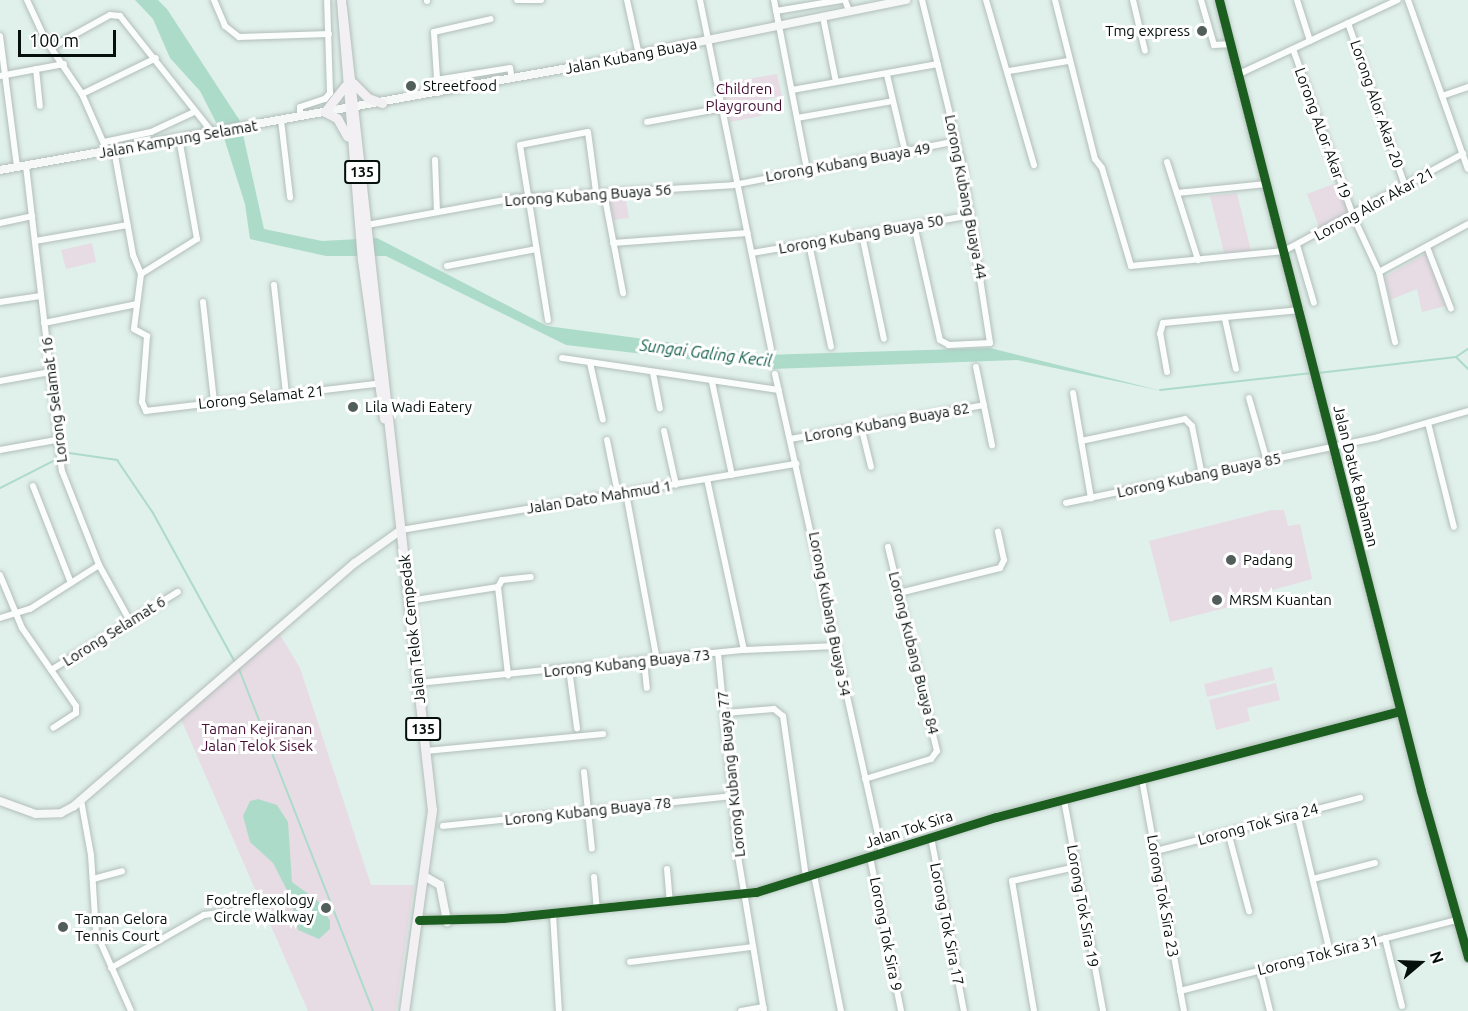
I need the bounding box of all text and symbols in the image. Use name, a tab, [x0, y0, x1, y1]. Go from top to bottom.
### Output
scale bar	[21, 18, 118, 56]
place label: Tmg express	[1105, 22, 1190, 40]
marker: Tmg express	[1195, 24, 1209, 38]
text: 100 m	[29, 30, 79, 50]
street label: Jalan Kubang Buaya	[563, 34, 699, 78]
street label: Lorong Alor Akar 20	[1347, 38, 1407, 170]
street label: Lorong ALor Akar 19	[1291, 65, 1355, 201]
place label: Streetfood	[423, 77, 497, 95]
marker: Streetfood	[404, 79, 418, 93]
park label: Children Playground	[706, 79, 782, 114]
street label: Lorong Kubang Buaya 44	[941, 113, 991, 281]
street label: Jalan Kampung Selamat	[97, 116, 259, 162]
street label: Lorong Kubang Buaya 49	[764, 139, 932, 185]
road number: 135	[344, 161, 380, 183]
street label: Lorong Alor Akar 21	[1311, 164, 1437, 244]
street label: Lorong Kubang Buaya 56	[504, 180, 672, 210]
street label: Lorong Kubang Buaya 50	[777, 211, 945, 257]
water label: Sungai Galing Kecil	[639, 335, 773, 371]
street label: Lorong Selamat 16	[37, 336, 71, 464]
street label: Lorong Selamat 21	[197, 381, 325, 413]
place label: Lila Wadi Eatery	[365, 398, 472, 416]
street label: Lorong Kubang Buaya 82	[803, 399, 971, 445]
marker: Lila Wadi Eatery	[346, 400, 360, 414]
street label: Jalan Datuk Bahaman	[1330, 403, 1382, 549]
street label: Lorong Kubang Buaya 85	[1115, 449, 1283, 501]
street label: Jalan Dato Mahmud 1	[525, 477, 673, 517]
street label: Lorong Kubang Buaya 54	[805, 530, 855, 698]
place label: Padang	[1243, 551, 1293, 569]
marker: Padang	[1224, 553, 1238, 567]
street label: Jalan Telok Cempedak	[395, 554, 429, 704]
street label: Lorong Kubang Buaya 84	[885, 570, 943, 736]
place label: MRSM Kuantan	[1229, 591, 1332, 609]
street label: Lorong Selamat 6	[59, 592, 169, 670]
marker: MRSM Kuantan	[1210, 593, 1224, 607]
street label: Lorong Kubang Buaya 73	[543, 645, 711, 681]
street label: Lorong Kubang Buaya 77	[713, 690, 749, 858]
road number: 135	[405, 718, 441, 740]
park label: Taman Kejiranan Jalan Telok Sisek	[201, 719, 313, 754]
street label: Lorong Kubang Buaya 78	[504, 793, 672, 829]
street label: Lorong Tok Sira 24	[1196, 799, 1320, 849]
street label: Jalan Tok Sira	[863, 806, 955, 852]
street label: Lorong Tok Sira 23	[1143, 833, 1183, 959]
street label: Lorong Tok Sira 19	[1063, 843, 1103, 969]
street label: Lorong Tok Sira 17	[926, 861, 968, 987]
street label: Lorong Tok Sira 9	[866, 876, 906, 992]
place label: Footreflexology Circle Walkway	[206, 890, 314, 925]
marker: Footreflexology Circle Walkway	[319, 901, 333, 915]
place label: Taman Gelora Tennis Court	[75, 909, 167, 944]
marker: Taman Gelora Tennis Court	[56, 920, 70, 934]
street label: Lorong Tok Sira 31	[1256, 931, 1380, 979]
north arrow	[1390, 933, 1450, 993]
text: N	[1427, 949, 1447, 966]

